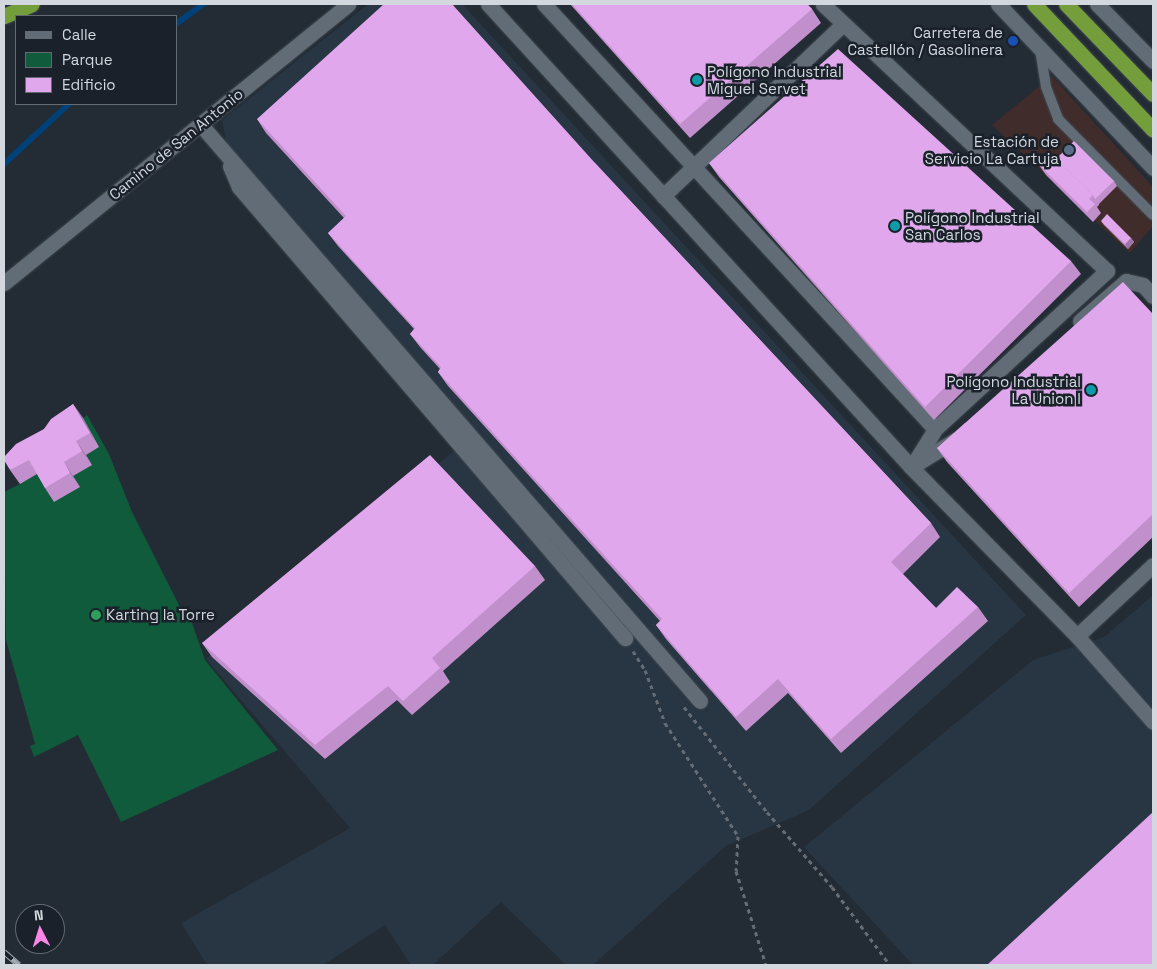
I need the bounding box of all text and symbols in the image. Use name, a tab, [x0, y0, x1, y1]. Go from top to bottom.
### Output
legend	[15, 15, 178, 105]
place label: Carretera de Castellón / Gasolinera	[847, 23, 1003, 58]
text: Calle	[62, 25, 97, 44]
marker: Carretera de Castellón / Gasolinera	[1007, 35, 1019, 47]
text: Parque	[62, 50, 113, 69]
place label: Polígono Industrial Miguel Servet	[707, 62, 842, 97]
marker: Polígono Industrial Miguel Servet	[691, 74, 703, 86]
text: Edificio	[62, 75, 116, 94]
street label: Camino de San Antonio	[105, 84, 247, 204]
place label: Estación de Servicio La Cartuja	[925, 132, 1059, 167]
marker: Estación de Servicio La Cartuja	[1063, 144, 1075, 156]
place label: Polígono Industrial San Carlos	[905, 208, 1040, 243]
marker: Polígono Industrial San Carlos	[889, 220, 901, 232]
place label: Polígono Industrial La Union I	[946, 372, 1081, 407]
marker: Polígono Industrial La Union I	[1085, 384, 1097, 396]
place label: Karting la Torre	[106, 606, 215, 624]
marker: Karting la Torre	[90, 609, 102, 621]
north arrow	[15, 904, 65, 954]
text: N	[33, 906, 44, 924]

